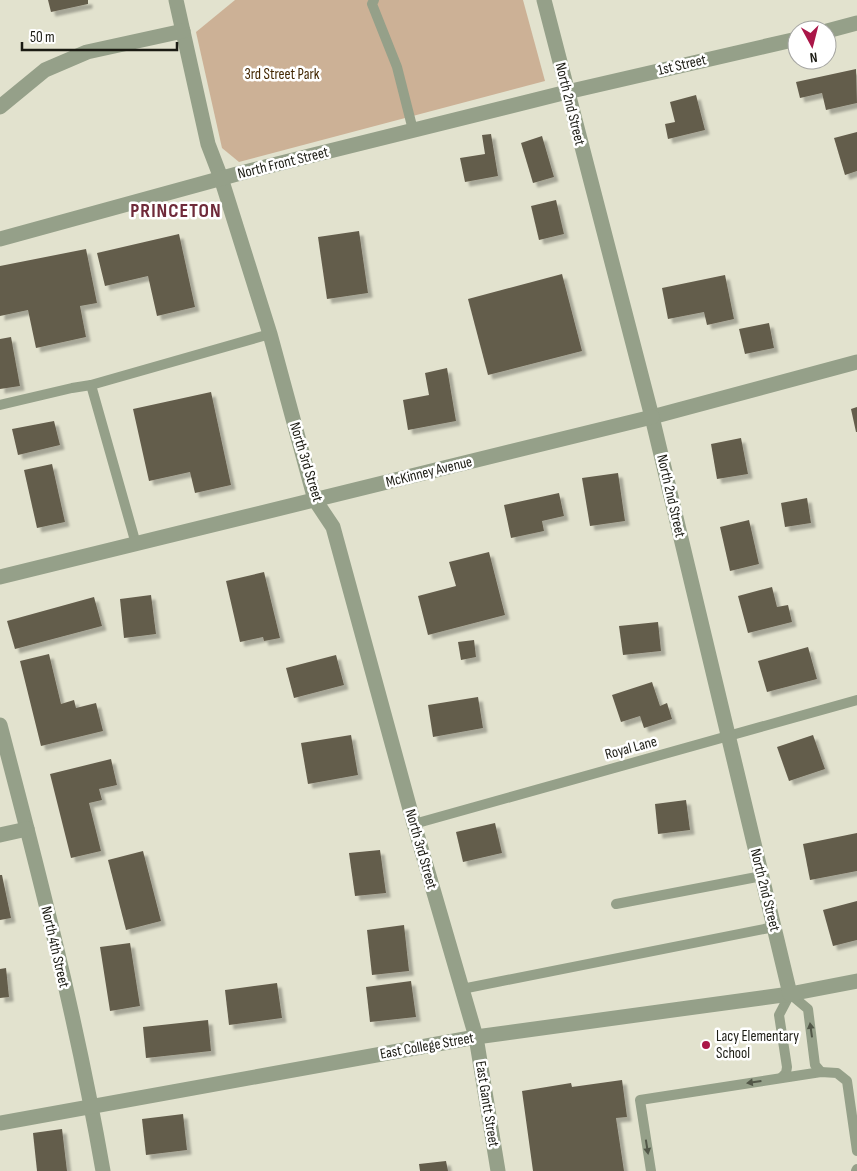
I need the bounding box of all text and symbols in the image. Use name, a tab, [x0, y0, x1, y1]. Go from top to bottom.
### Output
scale bar	[22, 20, 178, 52]
north arrow	[787, 20, 837, 70]
text: 50 m	[30, 28, 55, 47]
text: N	[809, 49, 818, 66]
street label: 1st Street	[656, 50, 709, 80]
street label: North 2nd Street	[551, 61, 590, 148]
park label: 3rd Street Park	[245, 65, 320, 84]
street label: North Front Street	[236, 142, 331, 183]
district label: PRINCETON	[130, 199, 222, 223]
street label: North 3rd Street	[285, 420, 327, 505]
street label: McKinney Avenue	[384, 452, 474, 492]
street label: North 2nd Street	[652, 453, 690, 540]
street label: Royal Lane	[603, 732, 659, 764]
street label: North 3rd Street	[401, 807, 442, 892]
street label: North 2nd Street	[746, 847, 785, 934]
street label: North 4th Street	[36, 904, 74, 990]
one-way arrow	[806, 1022, 814, 1038]
place label: Lacy Elementary School	[716, 1027, 799, 1063]
street label: East College Street	[379, 1028, 476, 1064]
marker: Lacy Elementary School	[700, 1039, 712, 1051]
street label: East Gantt Street	[471, 1060, 503, 1149]
one-way arrow	[745, 1078, 761, 1086]
one-way arrow	[644, 1139, 652, 1155]

